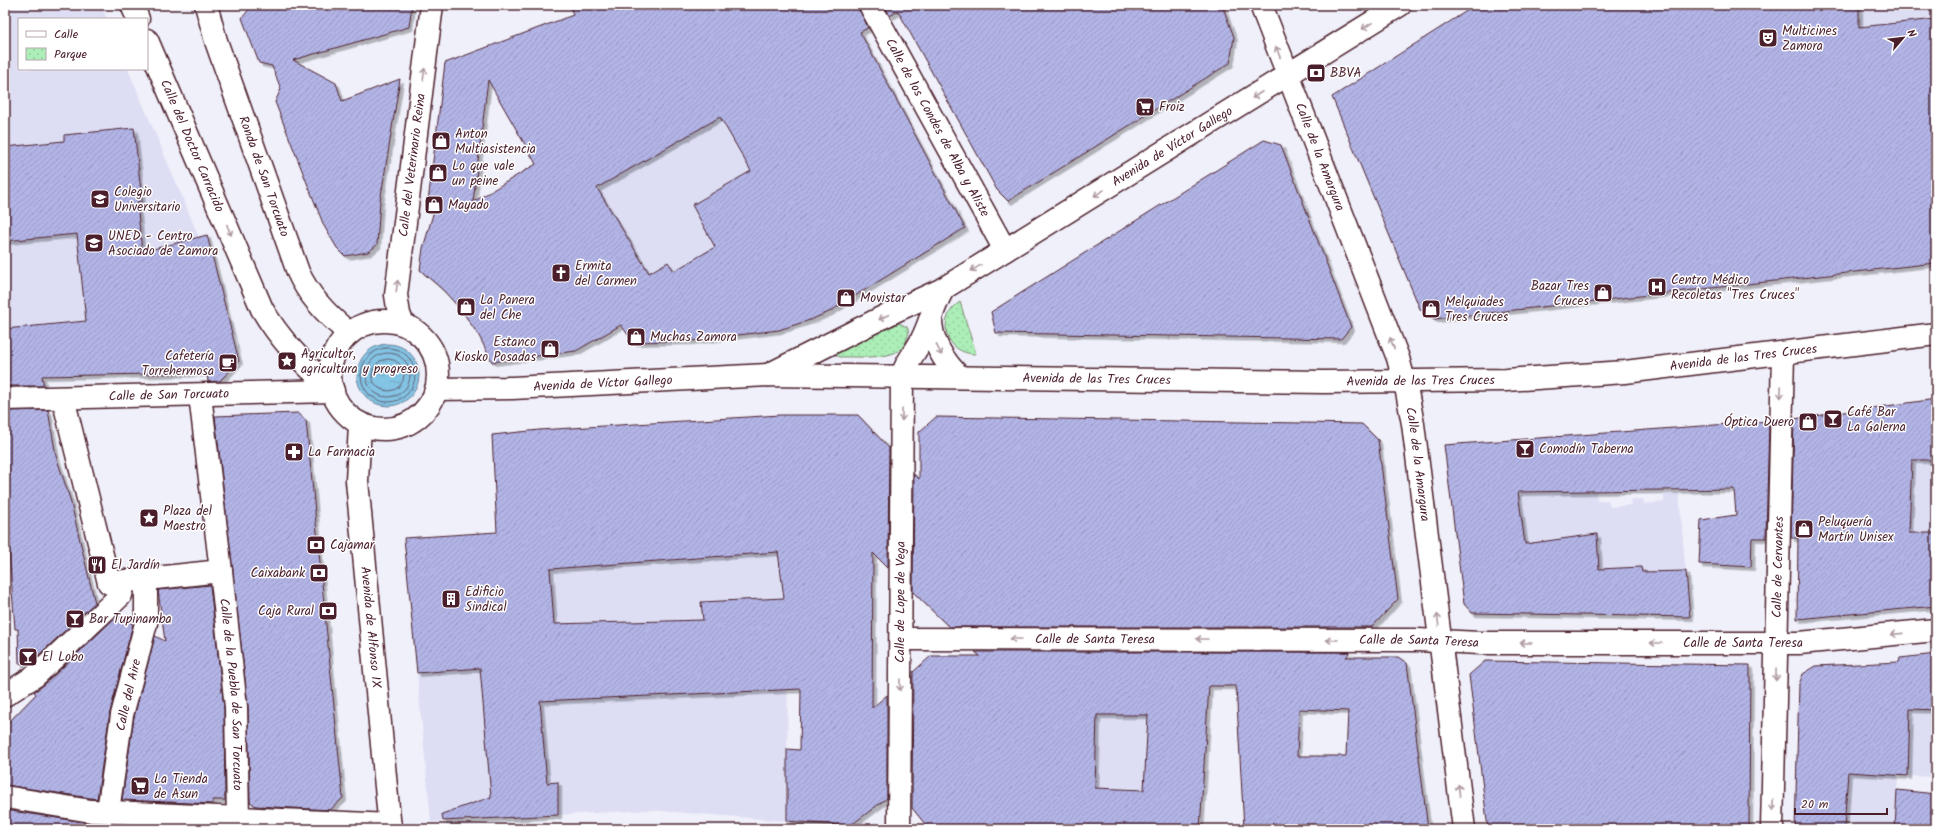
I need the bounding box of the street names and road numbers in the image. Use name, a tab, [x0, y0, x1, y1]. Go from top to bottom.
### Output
street label: Calle de los Condes de Alba y Aliste	[880, 34, 995, 221]
street label: Calle del Doctor Carracido	[155, 76, 230, 216]
street label: Calle del Veterinario Reina	[393, 92, 431, 238]
street label: Calle de la Amargura	[1289, 100, 1351, 214]
street label: Avenida de Víctor Gallego	[1108, 101, 1237, 192]
street label: Ronda de San Torcuato	[233, 113, 295, 240]
street label: Avenida de las Tres Cruces	[1669, 338, 1819, 377]
street label: Avenida de las Tres Cruces	[1022, 368, 1171, 391]
street label: Avenida de Víctor Gallego	[533, 369, 673, 397]
street label: Avenida de las Tres Cruces	[1346, 370, 1495, 392]
street label: Calle de San Torcuato	[109, 383, 229, 407]
street label: Calle de la Amargura	[1400, 405, 1436, 523]
street label: Calle de Cervantes	[1766, 515, 1790, 618]
street label: Calle de Lope de Vega	[890, 541, 911, 663]
street label: Avenida de Alfonso IX	[355, 565, 387, 690]
street label: Calle de la Puebla de San Torcuato	[214, 597, 248, 791]
street label: Calle de Santa Teresa	[1035, 629, 1155, 650]
street label: Calle de Santa Teresa	[1359, 629, 1479, 653]
street label: Calle de Santa Teresa	[1683, 632, 1804, 654]
street label: Calle del Aire	[111, 657, 147, 733]

